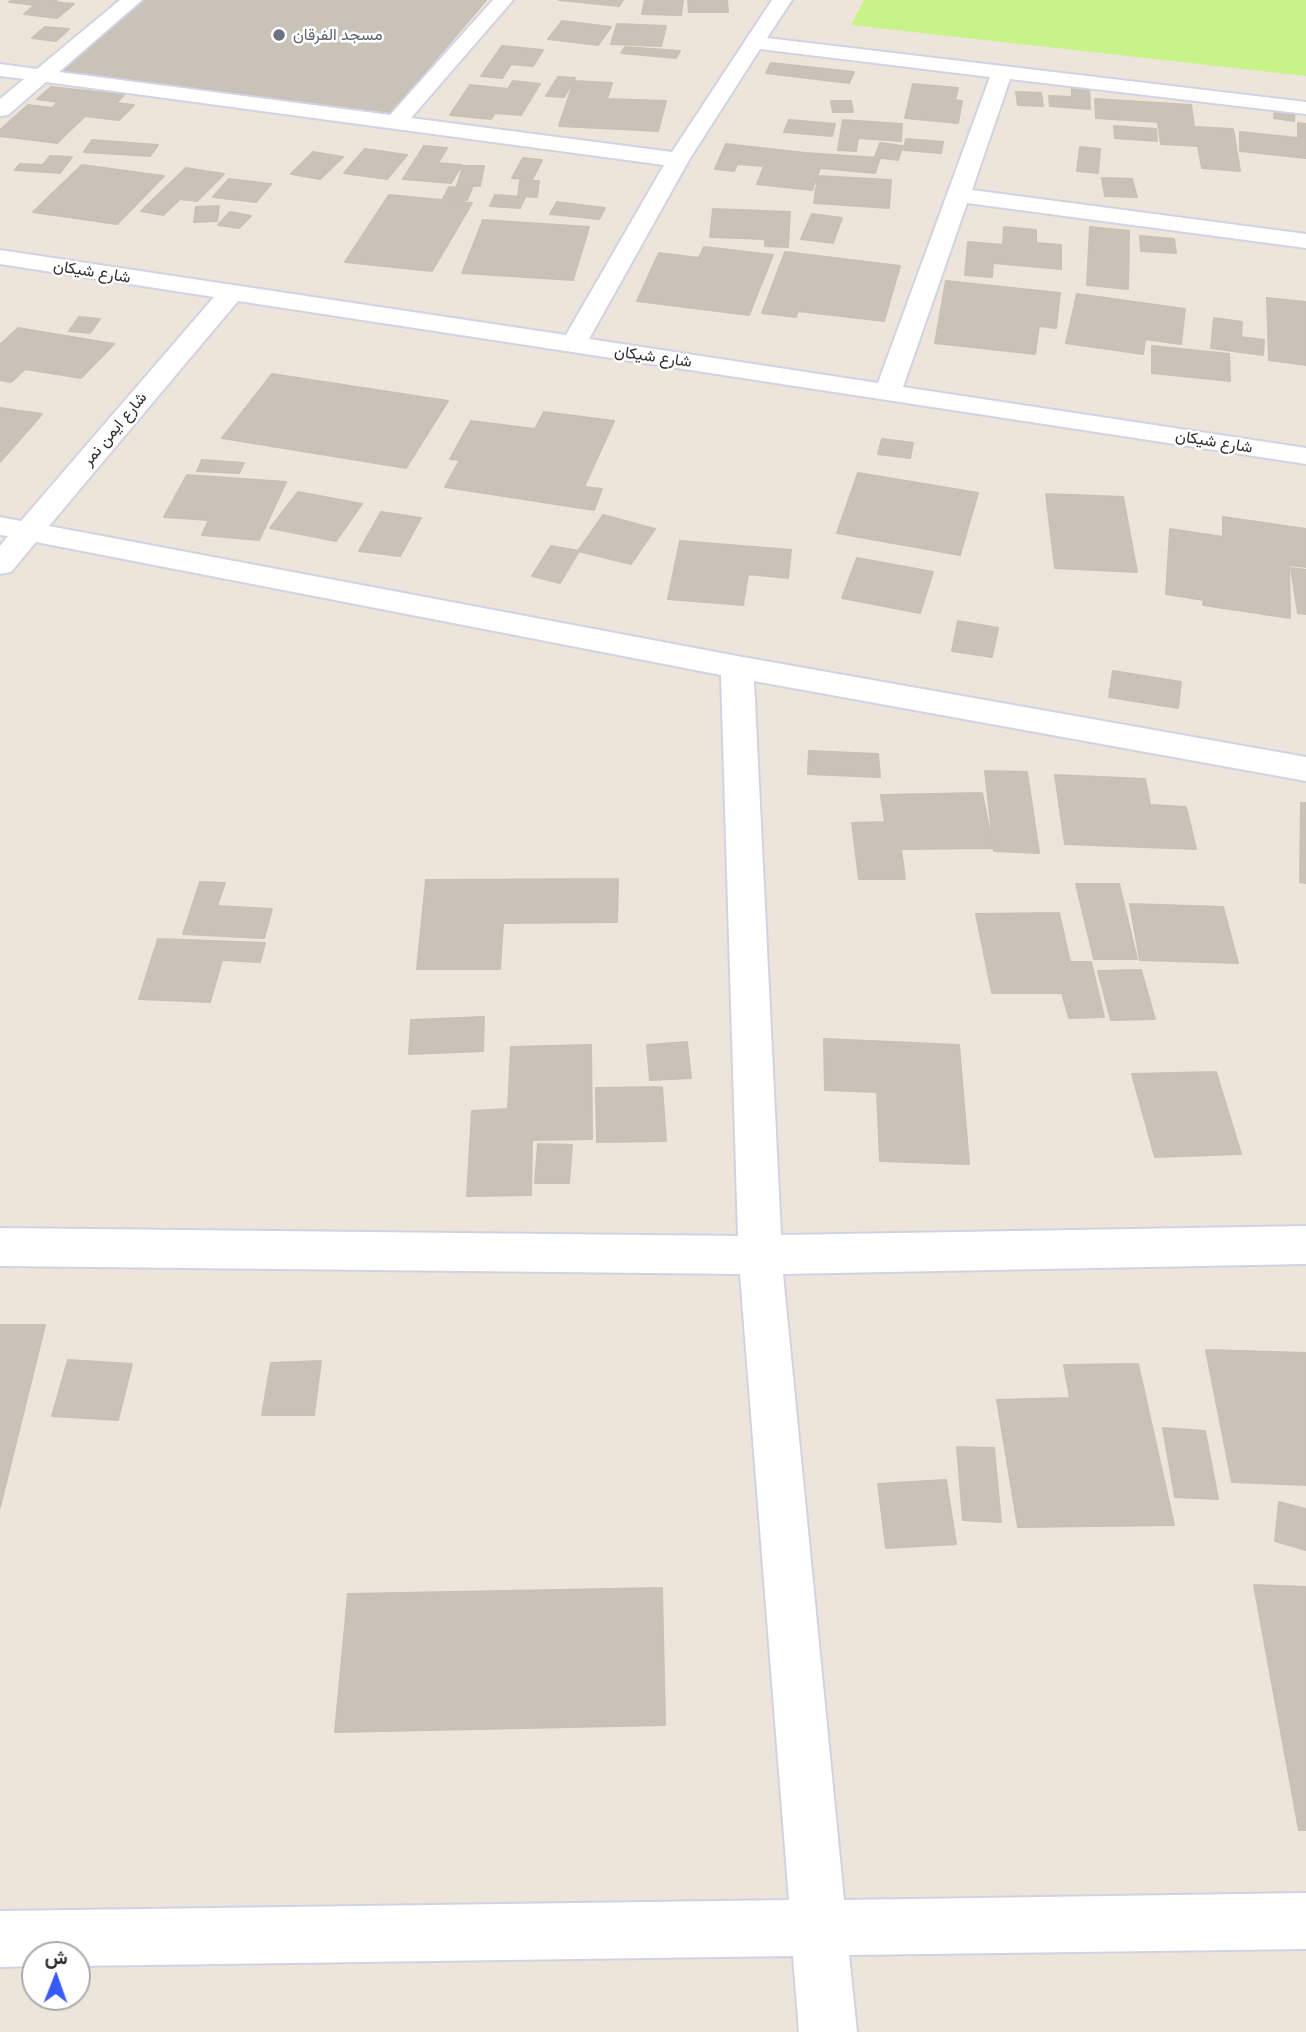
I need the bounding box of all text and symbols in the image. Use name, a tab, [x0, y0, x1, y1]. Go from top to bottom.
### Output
place label: مسجد الفرقان	[293, 25, 382, 45]
marker: مسجد الفرقان	[271, 27, 287, 43]
street label: شارع شيكان	[52, 256, 132, 288]
street label: شارع شيكان	[613, 342, 693, 372]
street label: شارع ايمن نمر	[79, 388, 151, 470]
street label: شارع شيكان	[1174, 426, 1254, 458]
north arrow	[21, 1941, 91, 2011]
text: ش	[45, 1945, 68, 1969]

